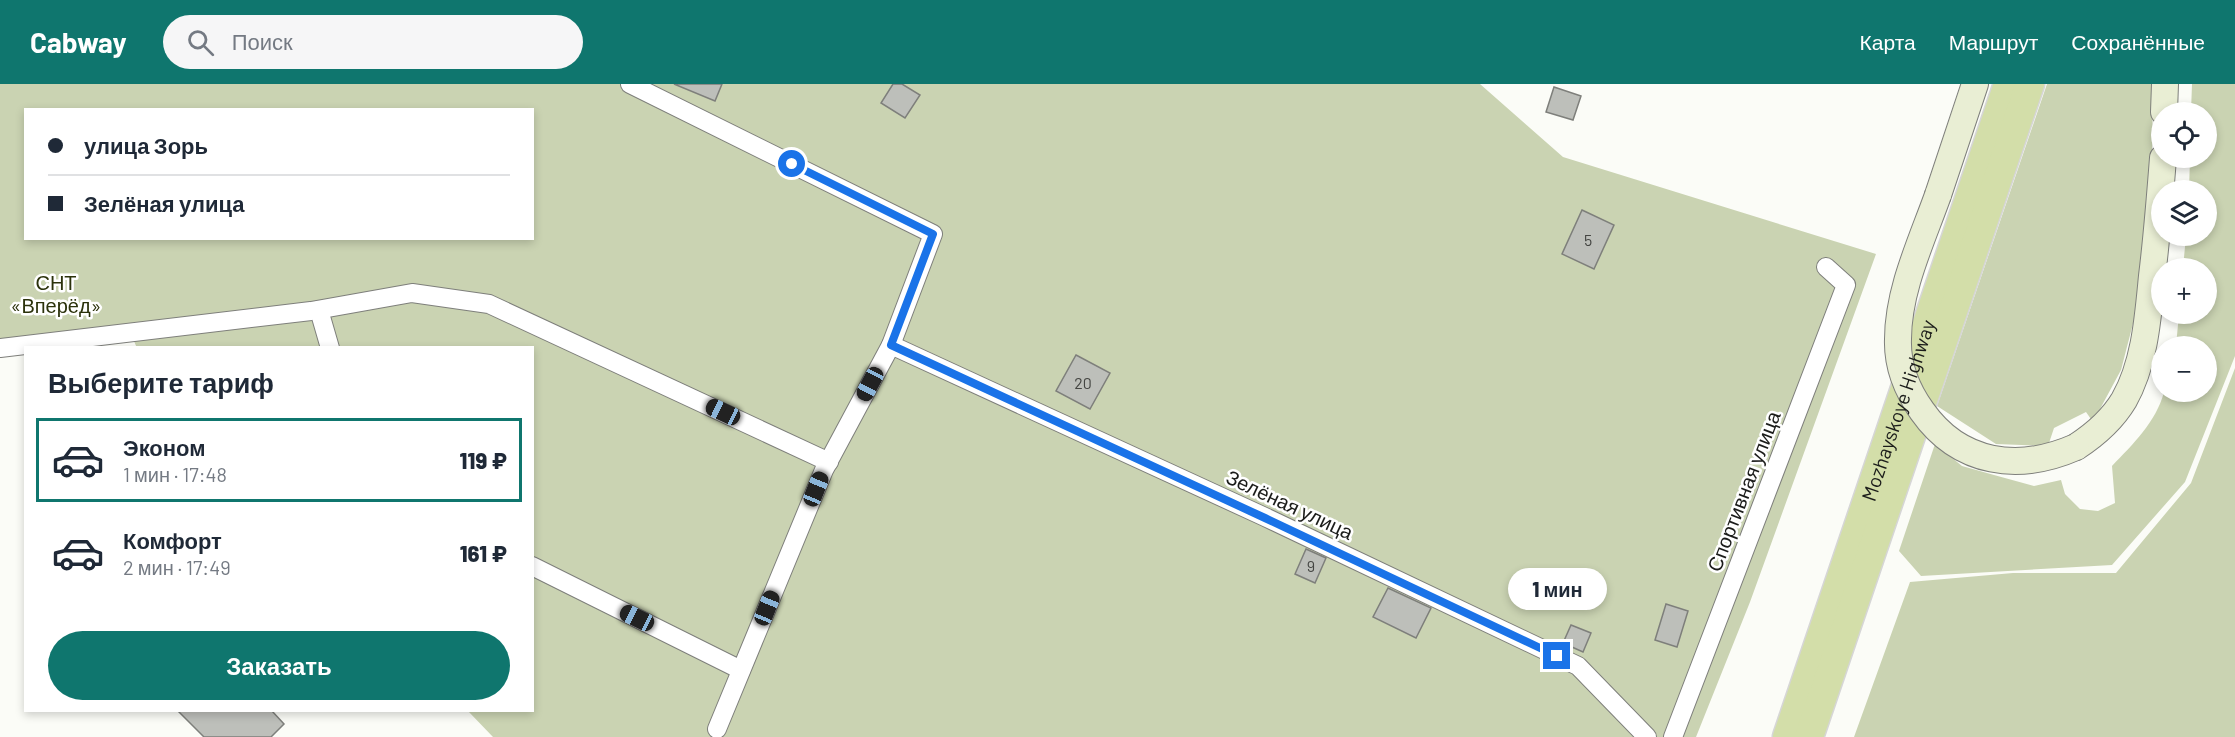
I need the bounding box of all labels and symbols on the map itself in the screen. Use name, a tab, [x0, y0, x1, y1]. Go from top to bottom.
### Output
route start	[778, 150, 805, 177]
house number: 5	[1584, 230, 1592, 249]
park label: СНТ «Вперёд»	[11, 270, 101, 317]
street label: Mozhayskoye Highway	[1856, 316, 1939, 504]
car	[854, 364, 886, 404]
house number: 20	[1074, 373, 1092, 392]
car	[703, 396, 743, 428]
street label: Спортивная улица	[1701, 407, 1785, 575]
street label: Зелёная улица	[1223, 464, 1358, 544]
car	[801, 469, 831, 509]
house number: 9	[1307, 556, 1315, 575]
callout: 1 мин	[1508, 569, 1606, 611]
car	[752, 588, 782, 628]
car	[617, 602, 657, 634]
route end	[1543, 642, 1570, 669]

